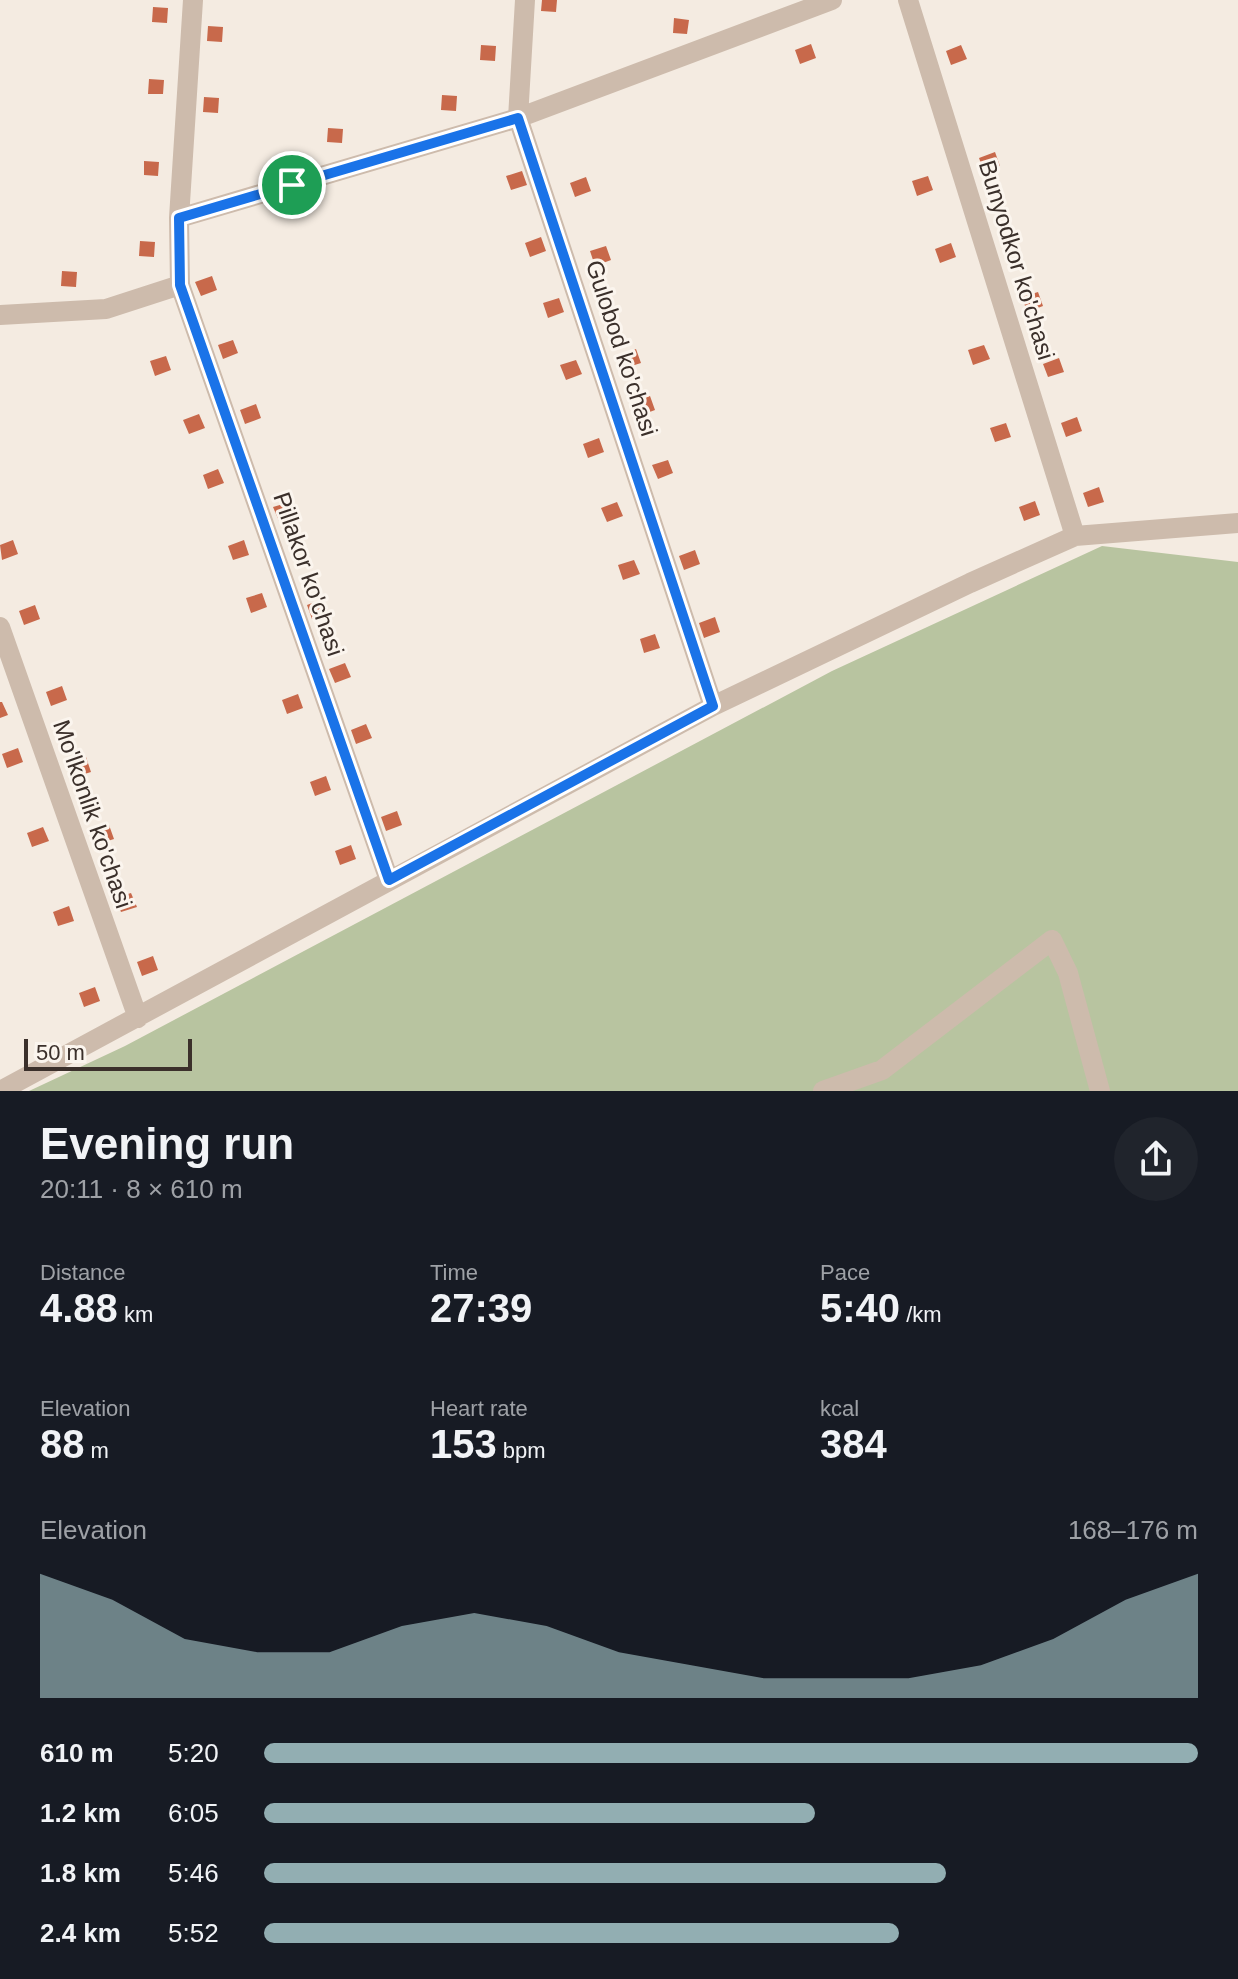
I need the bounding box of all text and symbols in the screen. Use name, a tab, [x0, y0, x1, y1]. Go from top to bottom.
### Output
pin	[258, 151, 326, 219]
street label: Bunyodkor ko'chasi	[974, 157, 1060, 363]
icon: arrive	[270, 163, 314, 207]
street label: Gulobod ko'chasi	[581, 257, 663, 439]
street label: Pillakor ko'chasi	[268, 489, 350, 659]
street label: Mo'lkonlik ko'chasi	[48, 716, 138, 912]
scale bar	[24, 1035, 192, 1071]
text: 50 m	[36, 1040, 85, 1065]
button: share	[1114, 1117, 1198, 1201]
text: Evening run	[40, 1119, 294, 1168]
text: 20:11 · 8 × 610 m	[40, 1174, 243, 1204]
text: Distance	[40, 1260, 126, 1285]
text: Time	[430, 1260, 478, 1285]
text: Pace	[820, 1260, 870, 1285]
text: 4.88	[40, 1286, 118, 1330]
text: 27:39	[430, 1286, 532, 1330]
text: 5:40	[820, 1286, 900, 1330]
text: km	[118, 1302, 153, 1327]
text: /km	[900, 1302, 942, 1327]
text: Elevation	[40, 1396, 131, 1421]
text: Heart rate	[430, 1396, 528, 1421]
text: kcal	[820, 1396, 859, 1421]
text: 88	[40, 1422, 85, 1466]
text: 153	[430, 1422, 497, 1466]
text: 384	[820, 1422, 887, 1466]
text: m	[85, 1438, 109, 1463]
text: bpm	[497, 1438, 546, 1463]
text: Elevation	[40, 1515, 147, 1545]
text: 168–176 m	[1068, 1515, 1198, 1545]
text: 610 m	[40, 1738, 114, 1768]
text: 5:20	[168, 1738, 219, 1768]
text: 1.2 km	[40, 1798, 121, 1828]
text: 6:05	[168, 1798, 219, 1828]
text: 1.8 km	[40, 1858, 121, 1888]
text: 5:46	[168, 1858, 219, 1888]
text: 2.4 km	[40, 1918, 121, 1948]
text: 5:52	[168, 1918, 219, 1948]

